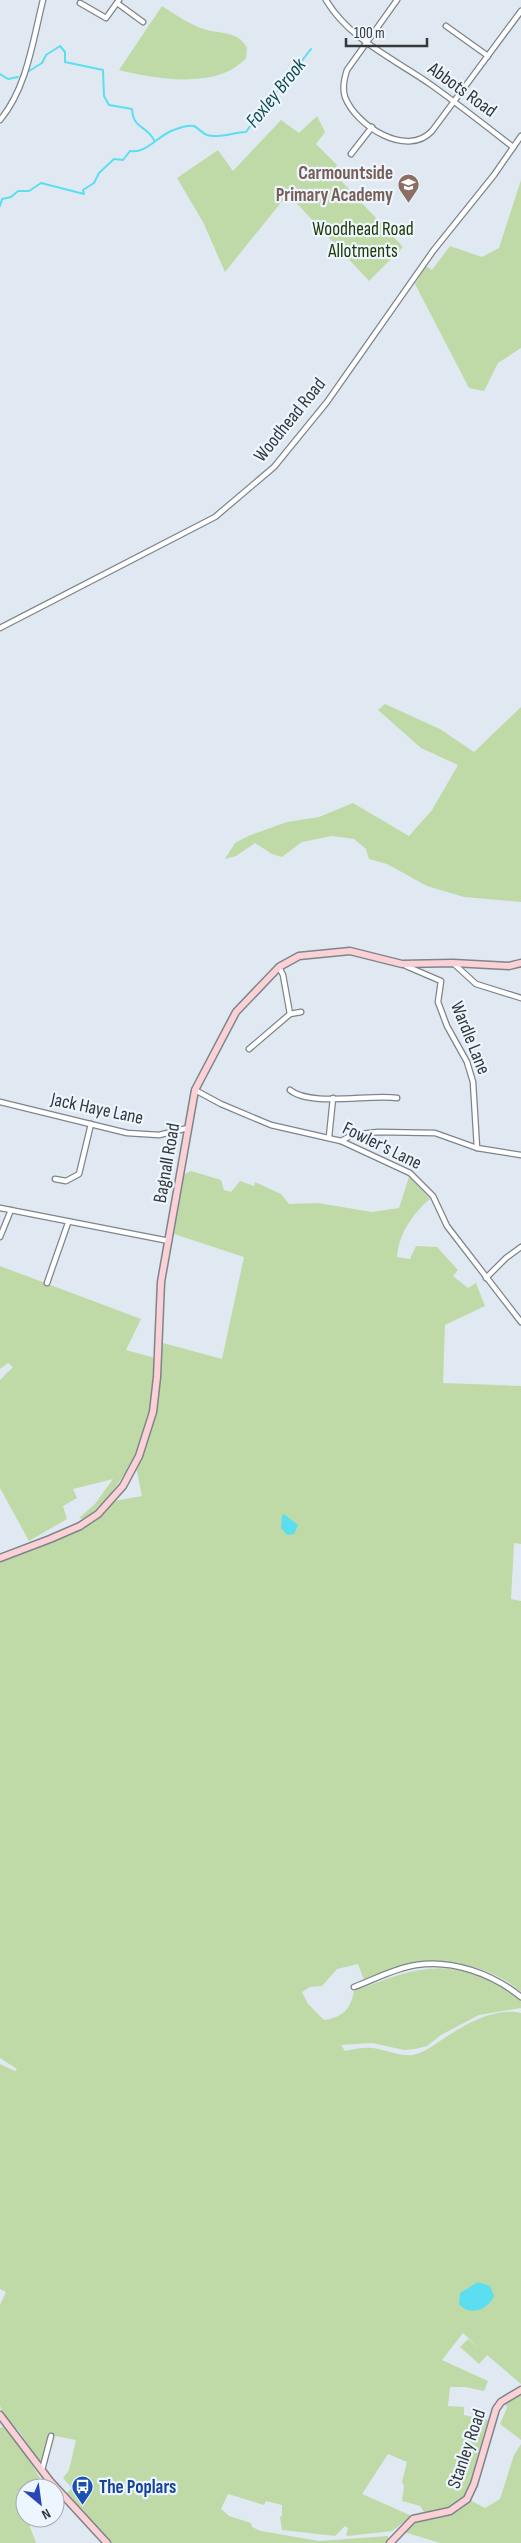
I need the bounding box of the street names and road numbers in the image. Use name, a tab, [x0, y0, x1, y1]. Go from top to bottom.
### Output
street label: Abbots Road	[422, 57, 501, 123]
street label: Woodhead Road	[249, 373, 331, 467]
street label: Wardle Lane	[445, 998, 495, 1078]
street label: Jack Haye Lane	[48, 1088, 145, 1130]
street label: Fowler's Lane	[339, 1117, 425, 1175]
street label: Bagnall Road	[149, 1121, 185, 1205]
street label: Stanley Road	[443, 2406, 491, 2492]

